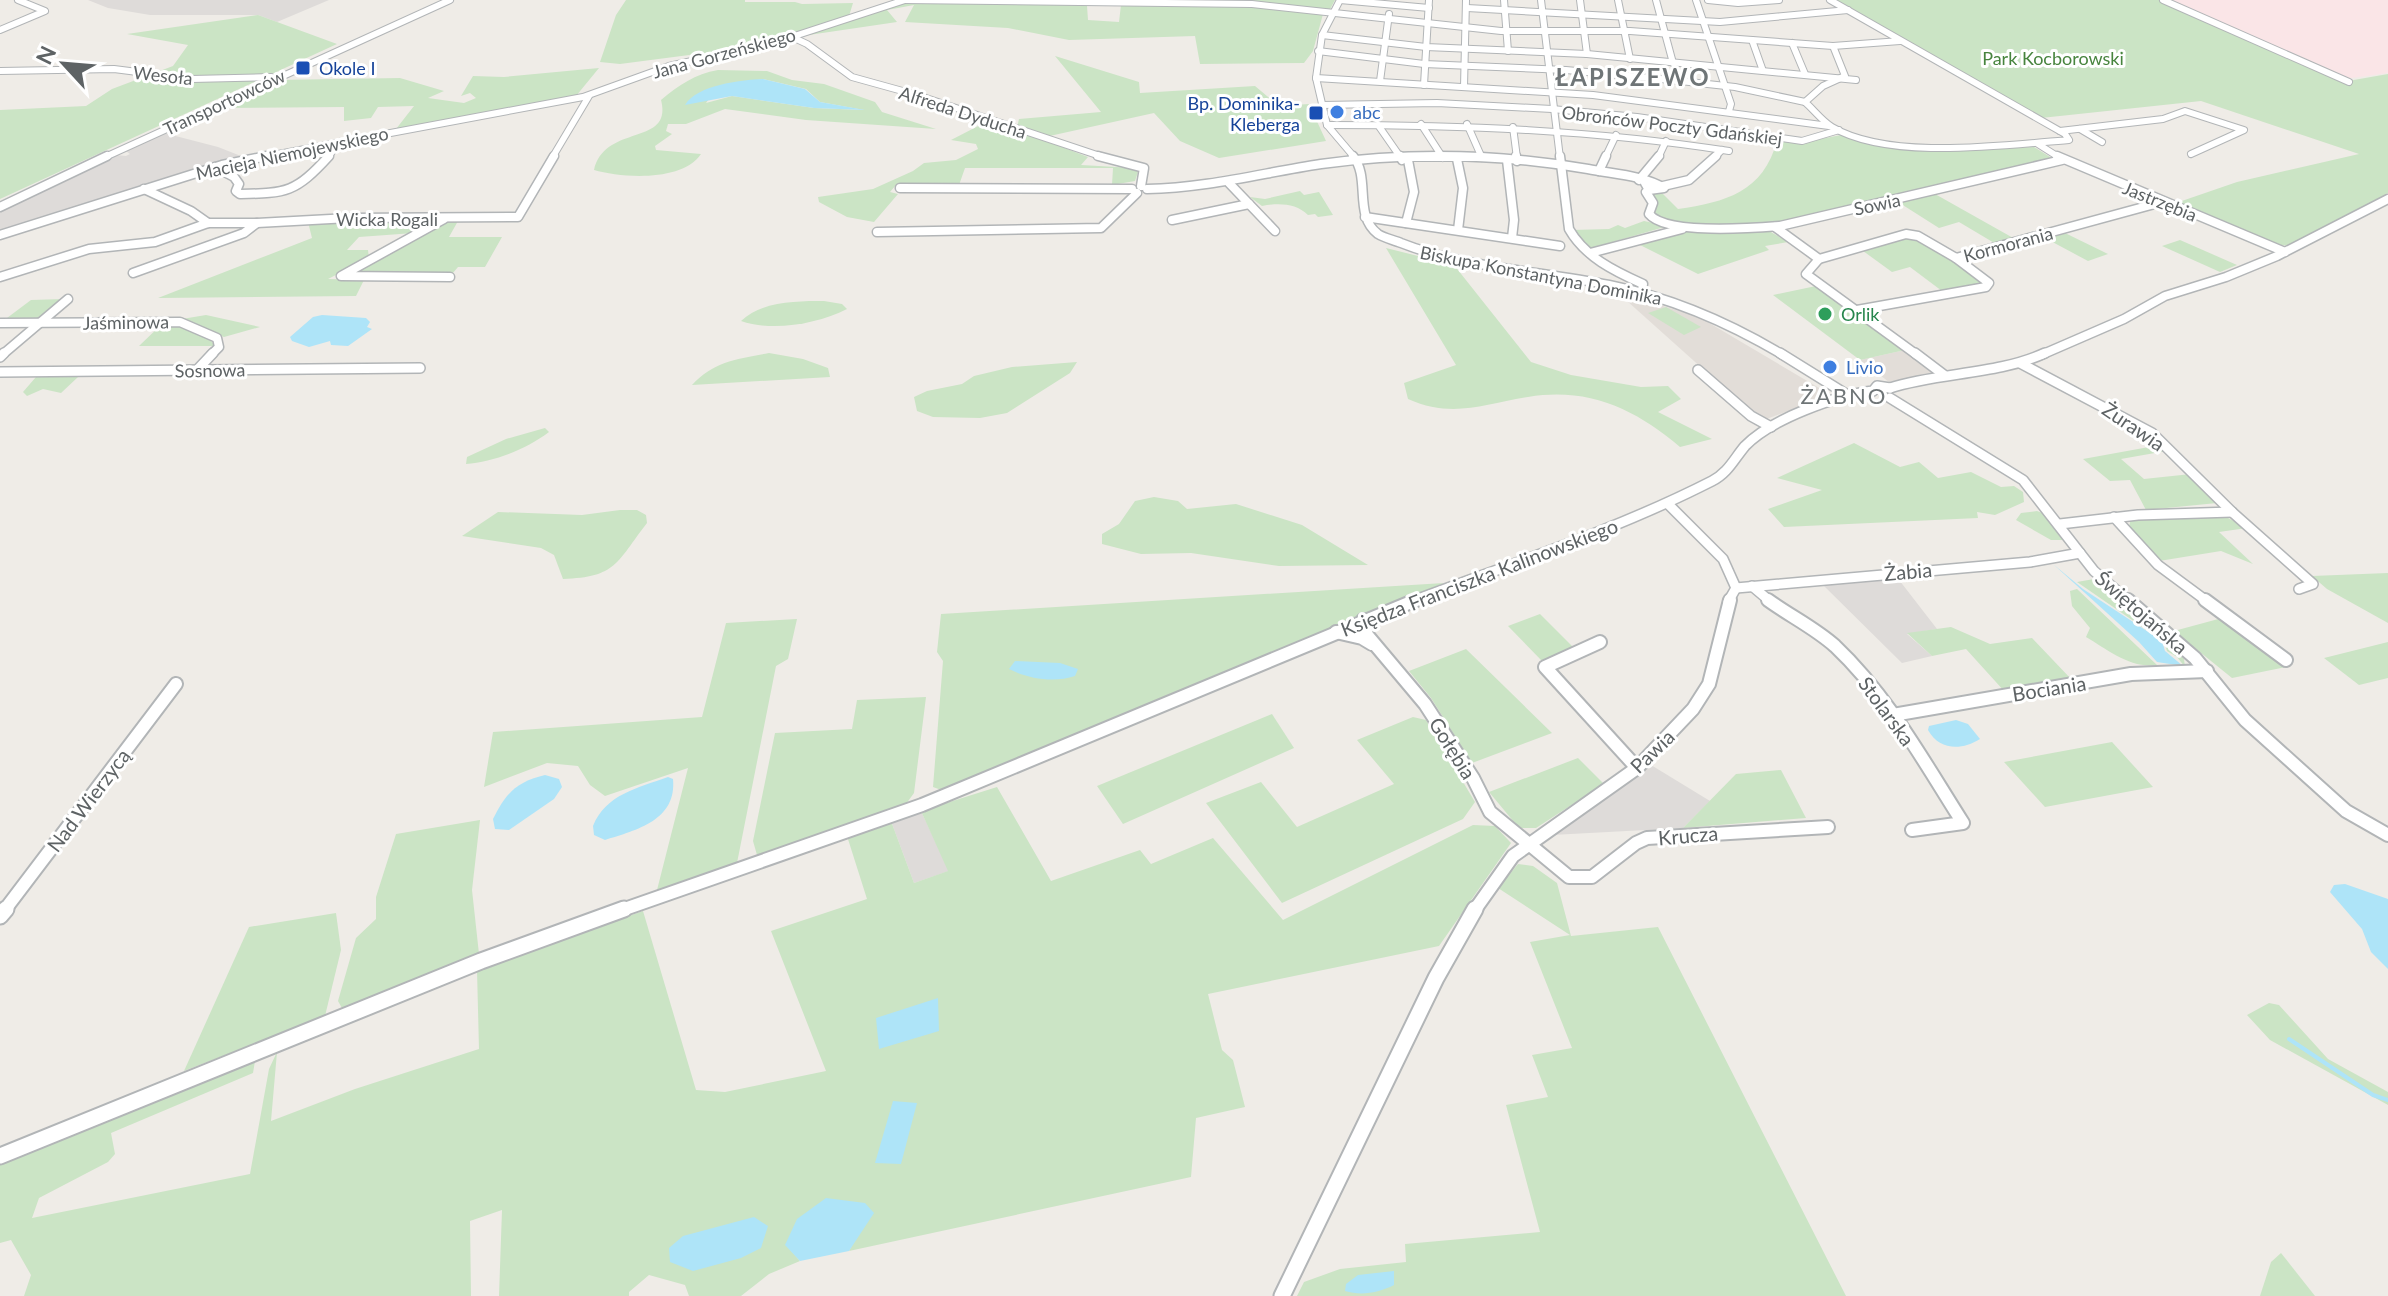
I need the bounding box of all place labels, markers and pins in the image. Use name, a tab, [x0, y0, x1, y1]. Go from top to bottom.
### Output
place label: Okole I	[319, 57, 375, 79]
marker: Okole I	[294, 59, 312, 77]
place label: Bp. Dominika- Kleberga	[1188, 92, 1300, 135]
place label: abc	[1353, 101, 1381, 123]
marker: abc	[1328, 103, 1346, 121]
marker: Bp. Dominika- Kleberga	[1307, 104, 1325, 122]
place label: Orlik	[1841, 303, 1880, 325]
marker: Orlik	[1816, 305, 1834, 323]
place label: Livio	[1846, 356, 1883, 378]
marker: Livio	[1821, 358, 1839, 376]

